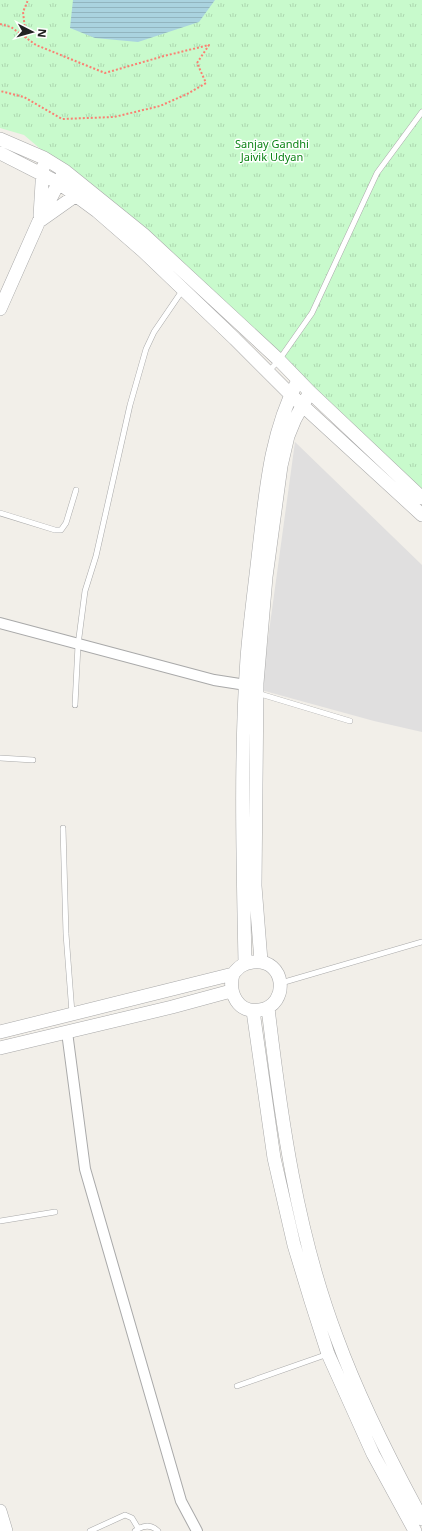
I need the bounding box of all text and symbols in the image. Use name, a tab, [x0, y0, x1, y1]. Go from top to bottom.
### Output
north arrow	[12, 12, 52, 52]
text: N	[35, 28, 50, 38]
park label: Sanjay Gandhi Jaivik Udyan	[235, 136, 309, 164]

